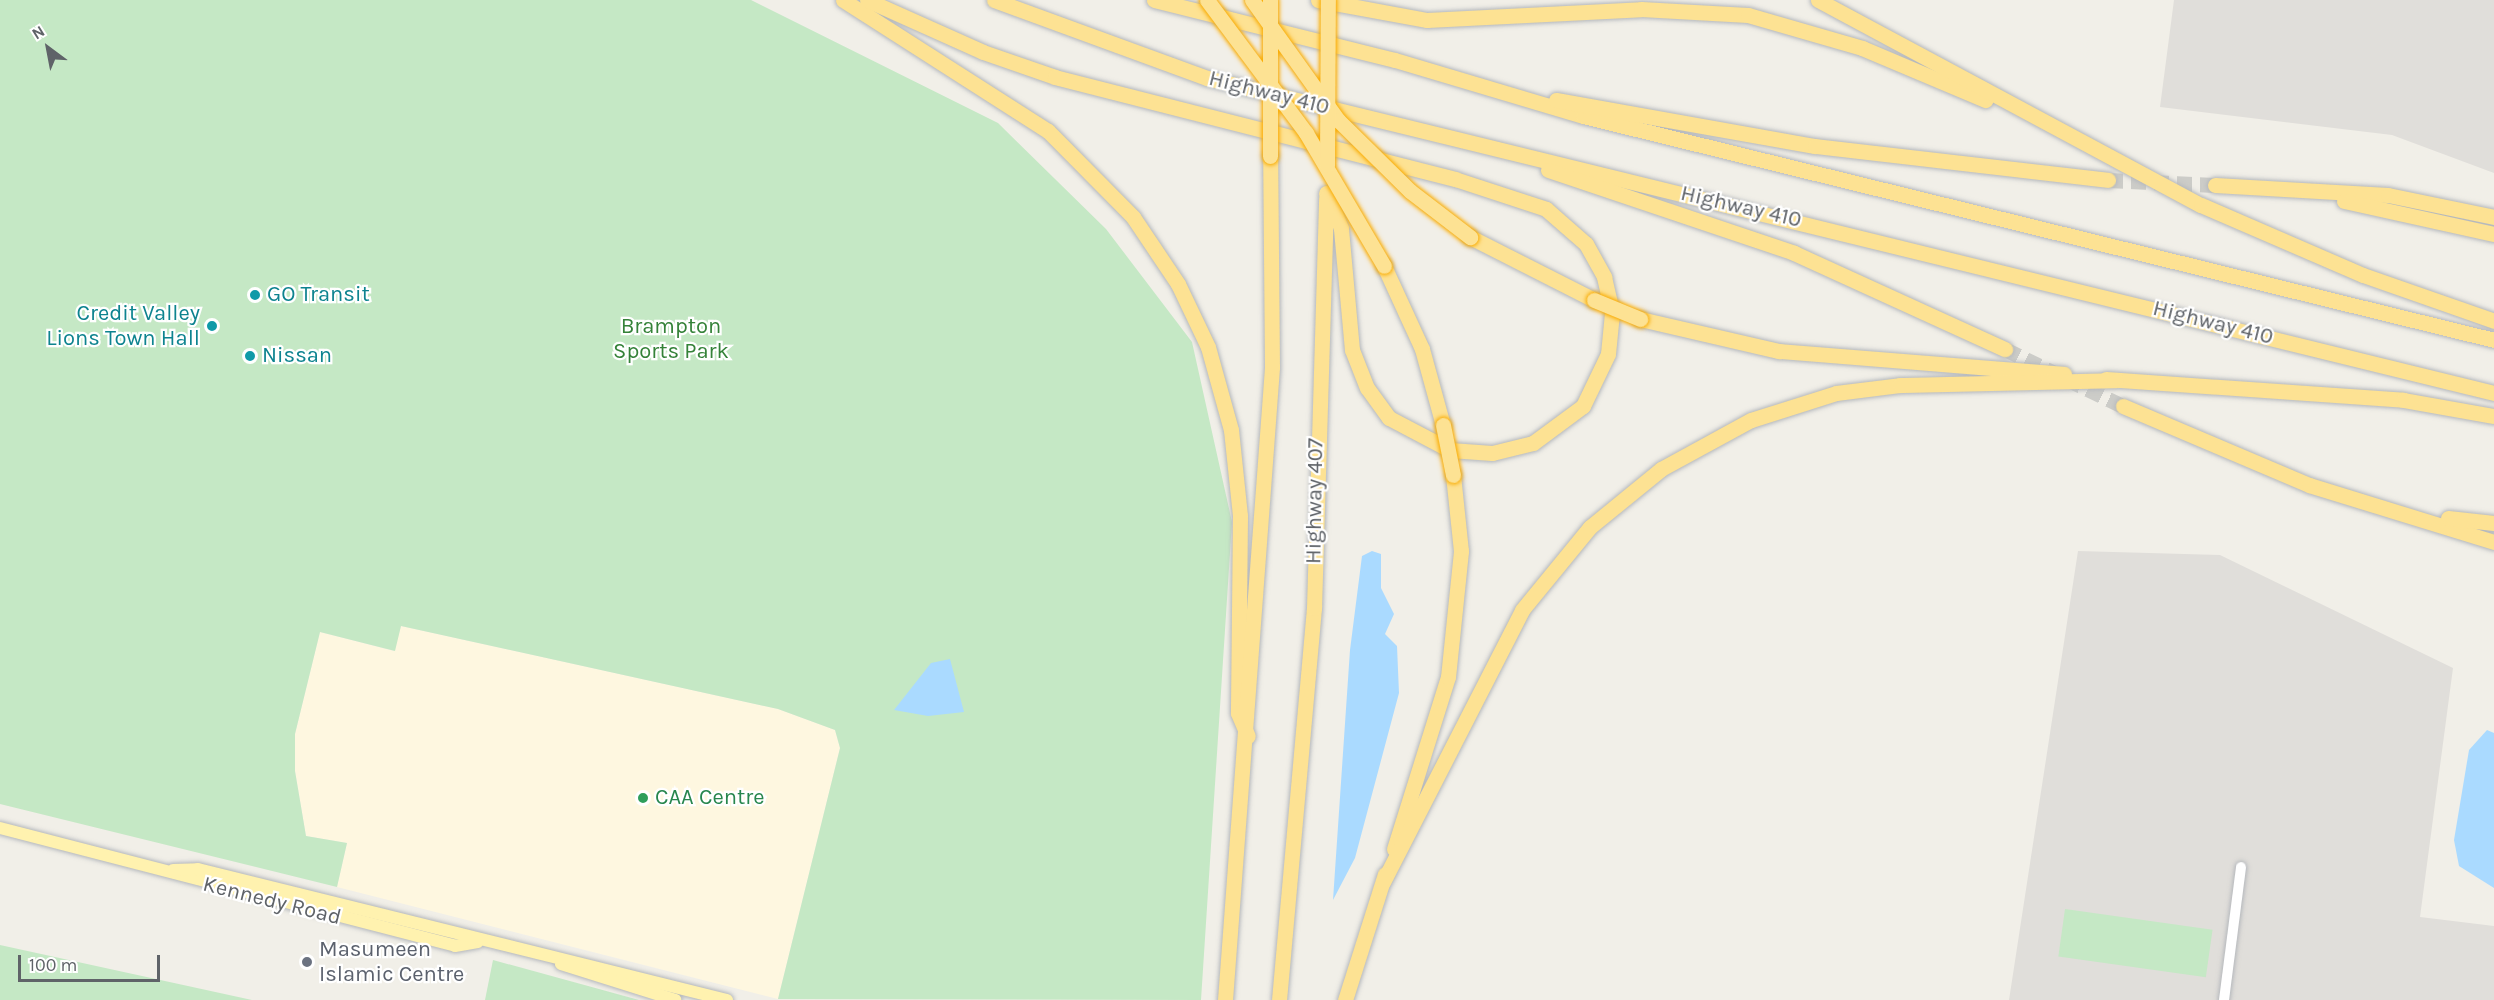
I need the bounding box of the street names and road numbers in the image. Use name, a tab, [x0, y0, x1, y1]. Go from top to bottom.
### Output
street label: Highway 410	[1206, 65, 1332, 121]
street label: Highway 410	[1678, 180, 1804, 234]
street label: Highway 410	[2150, 295, 2276, 351]
street label: Highway 407	[1301, 438, 1329, 564]
street label: Kennedy Road	[200, 871, 344, 931]

